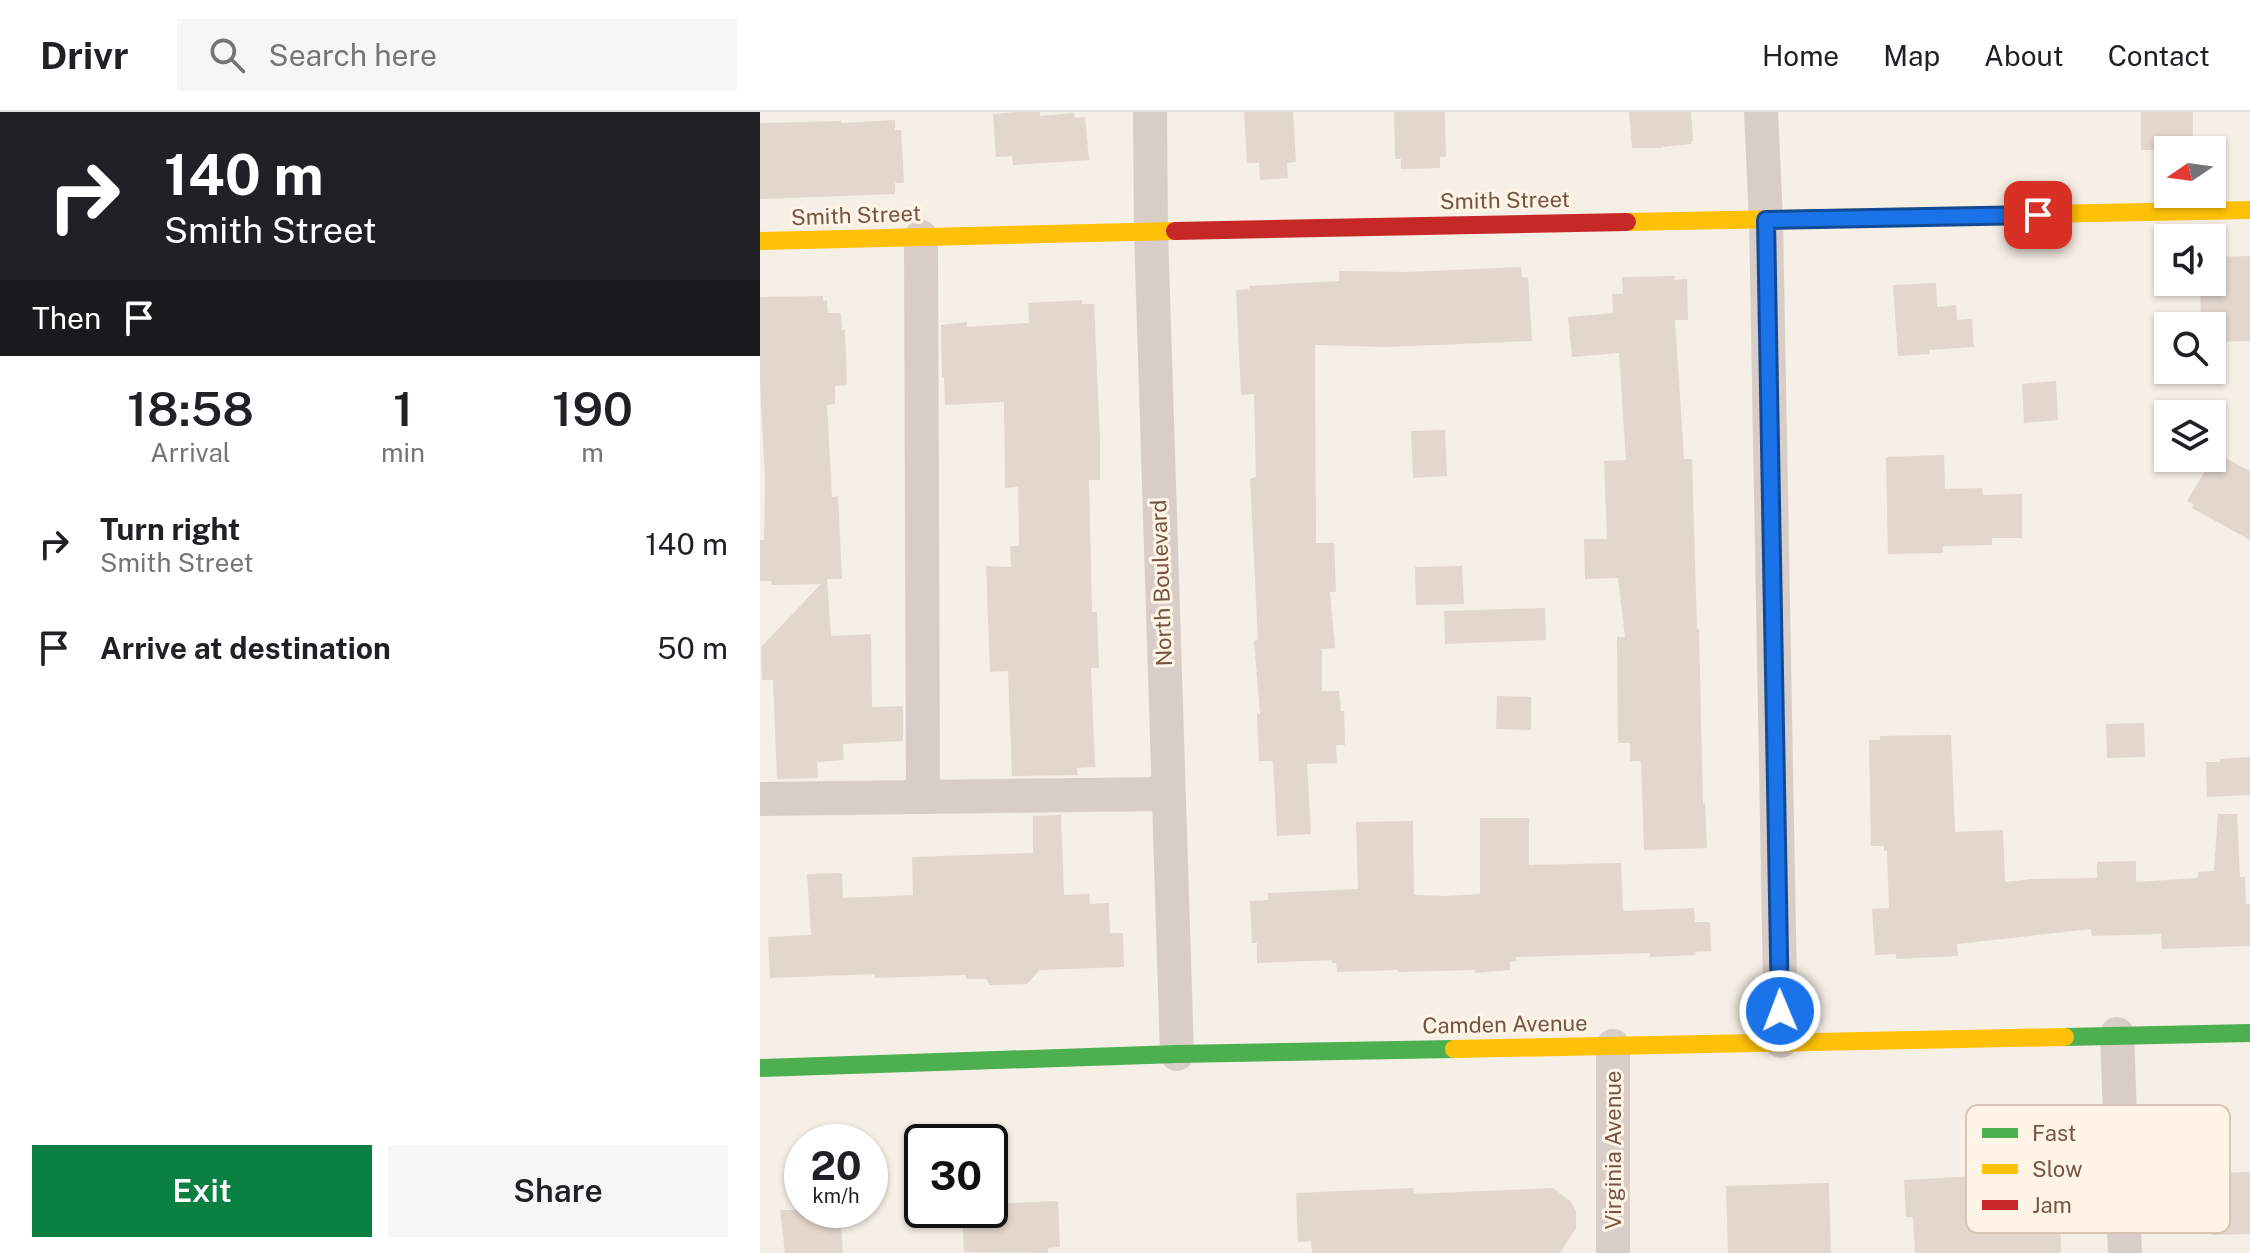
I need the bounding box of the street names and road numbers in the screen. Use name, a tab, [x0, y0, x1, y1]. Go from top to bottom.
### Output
street label: Smith Street	[1440, 186, 1570, 214]
street label: Smith Street	[791, 200, 921, 230]
street label: North Boulevard	[1145, 499, 1177, 667]
street label: Camden Avenue	[1422, 1010, 1588, 1038]
street label: Virginia Avenue	[1600, 1070, 1626, 1230]

